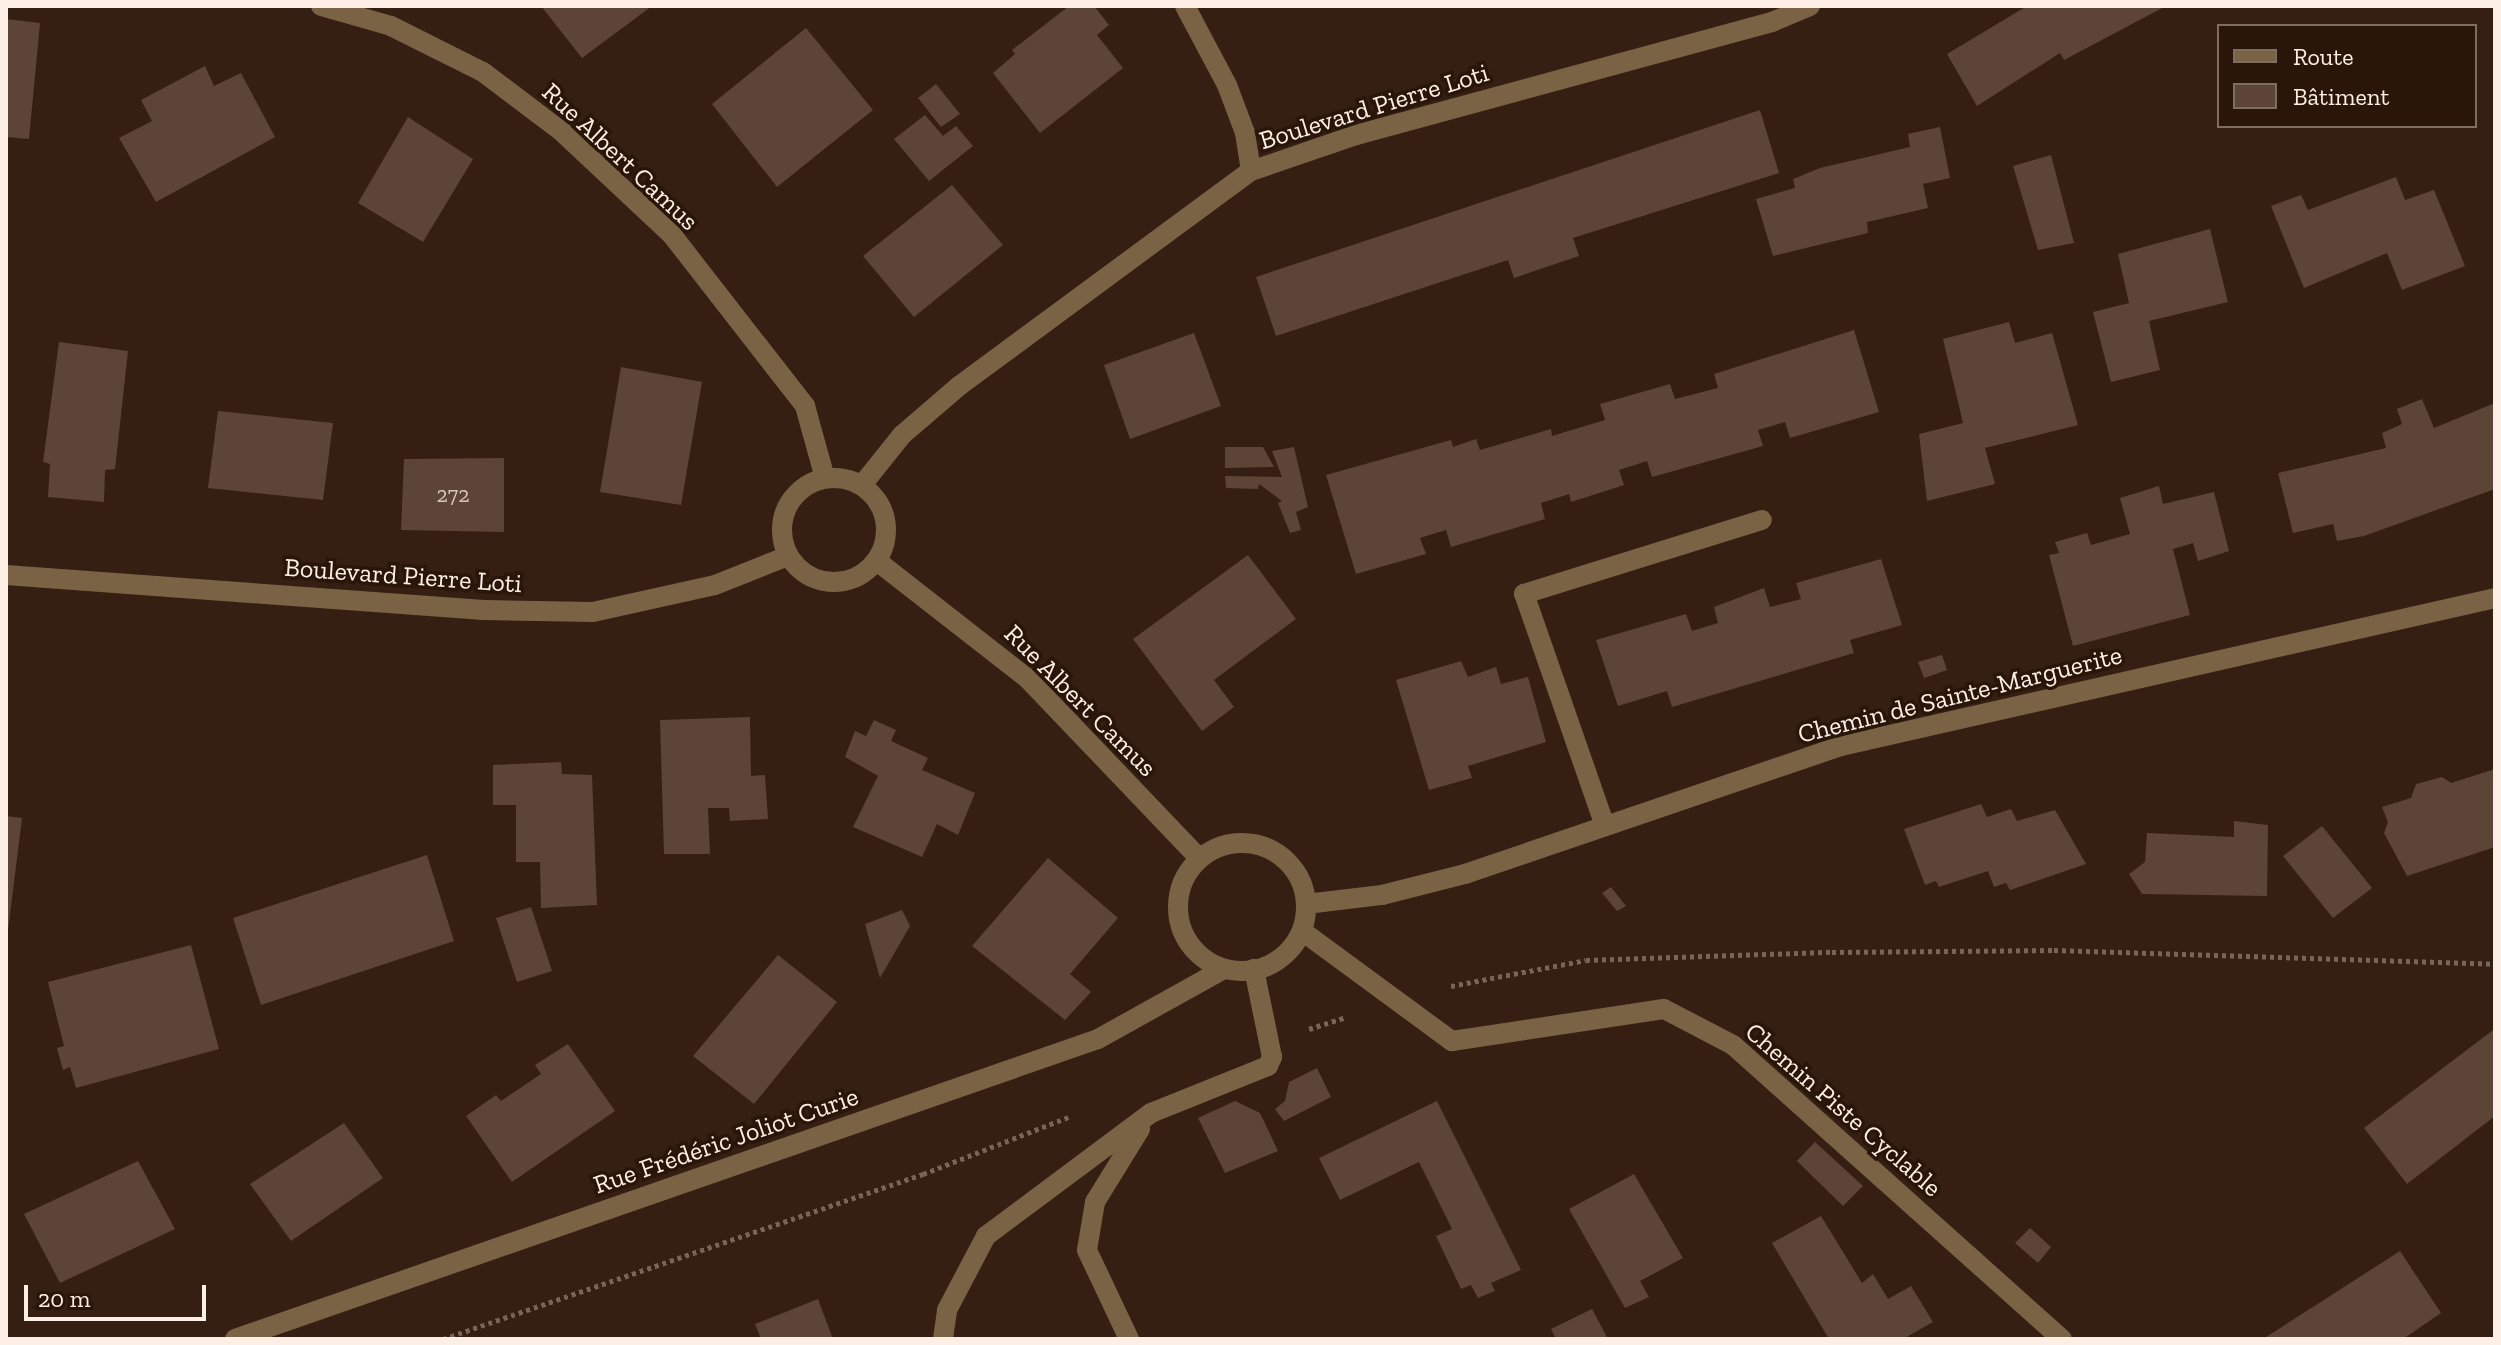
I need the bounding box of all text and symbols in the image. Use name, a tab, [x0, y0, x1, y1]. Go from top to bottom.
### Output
legend	[2217, 24, 2477, 128]
text: Route	[2293, 42, 2353, 71]
street label: Boulevard Pierre Loti	[1256, 57, 1492, 157]
street label: Rue Albert Camus	[535, 76, 705, 238]
text: Bâtiment	[2293, 82, 2389, 111]
house number: 272	[436, 482, 470, 508]
street label: Boulevard Pierre Loti	[283, 552, 523, 600]
street label: Rue Albert Camus	[997, 618, 1163, 784]
street label: Chemin de Sainte-Marguerite	[1795, 640, 2125, 750]
street label: Chemin Piste Cyclable	[1739, 1016, 1947, 1204]
street label: Rue Frédéric Joliot Curie	[589, 1081, 863, 1201]
scale bar	[28, 1269, 210, 1319]
text: 20 m	[38, 1284, 90, 1313]

